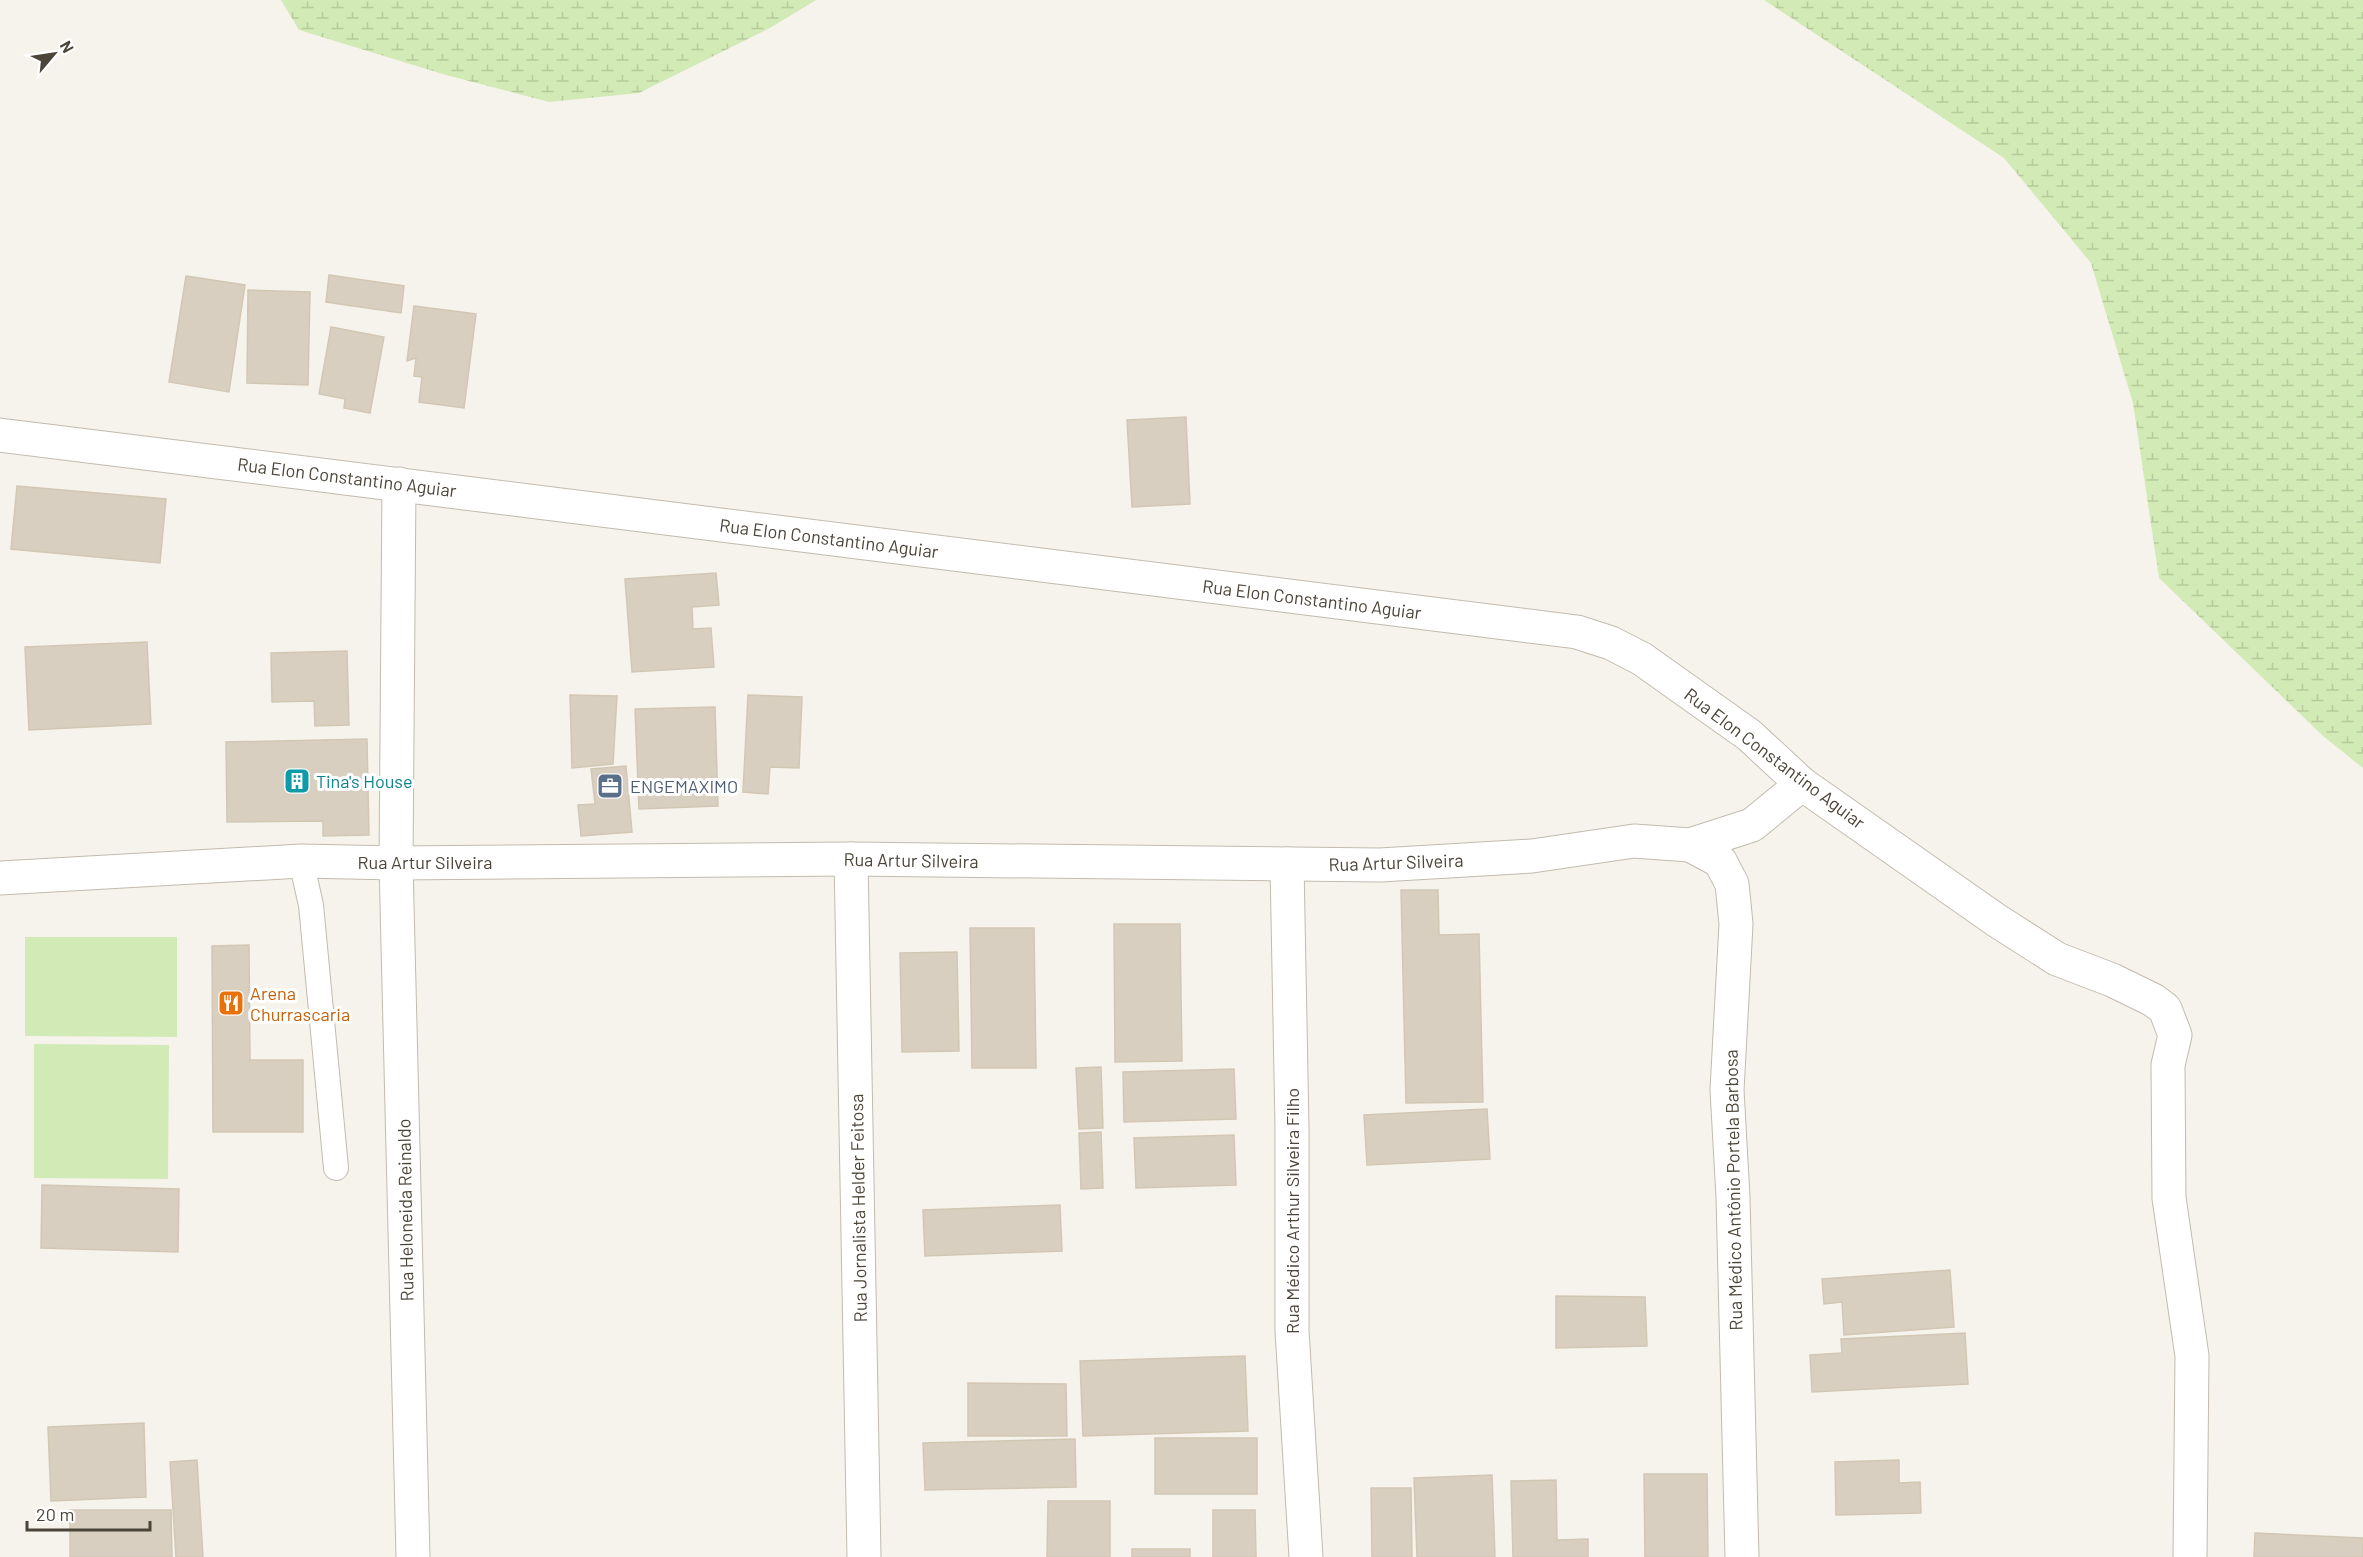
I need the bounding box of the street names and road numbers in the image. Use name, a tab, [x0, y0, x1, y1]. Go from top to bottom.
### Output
street label: Rua Elon Constantino Aguiar	[236, 453, 458, 501]
street label: Rua Elon Constantino Aguiar	[718, 514, 940, 562]
street label: Rua Elon Constantino Aguiar	[1201, 575, 1423, 623]
street label: Rua Elon Constantino Aguiar	[1680, 683, 1870, 833]
street label: Rua Artur Silveira	[843, 848, 979, 872]
street label: Rua Artur Silveira	[1328, 849, 1464, 875]
street label: Rua Artur Silveira	[358, 851, 492, 873]
street label: Rua Médico Antônio Portela Barbosa	[1720, 1049, 1746, 1331]
street label: Rua Médico Arthur Silveira Filho	[1281, 1088, 1303, 1334]
street label: Rua Jornalista Helder Feitosa	[845, 1094, 871, 1322]
street label: Rua Heloneida Reinaldo	[392, 1118, 418, 1302]

